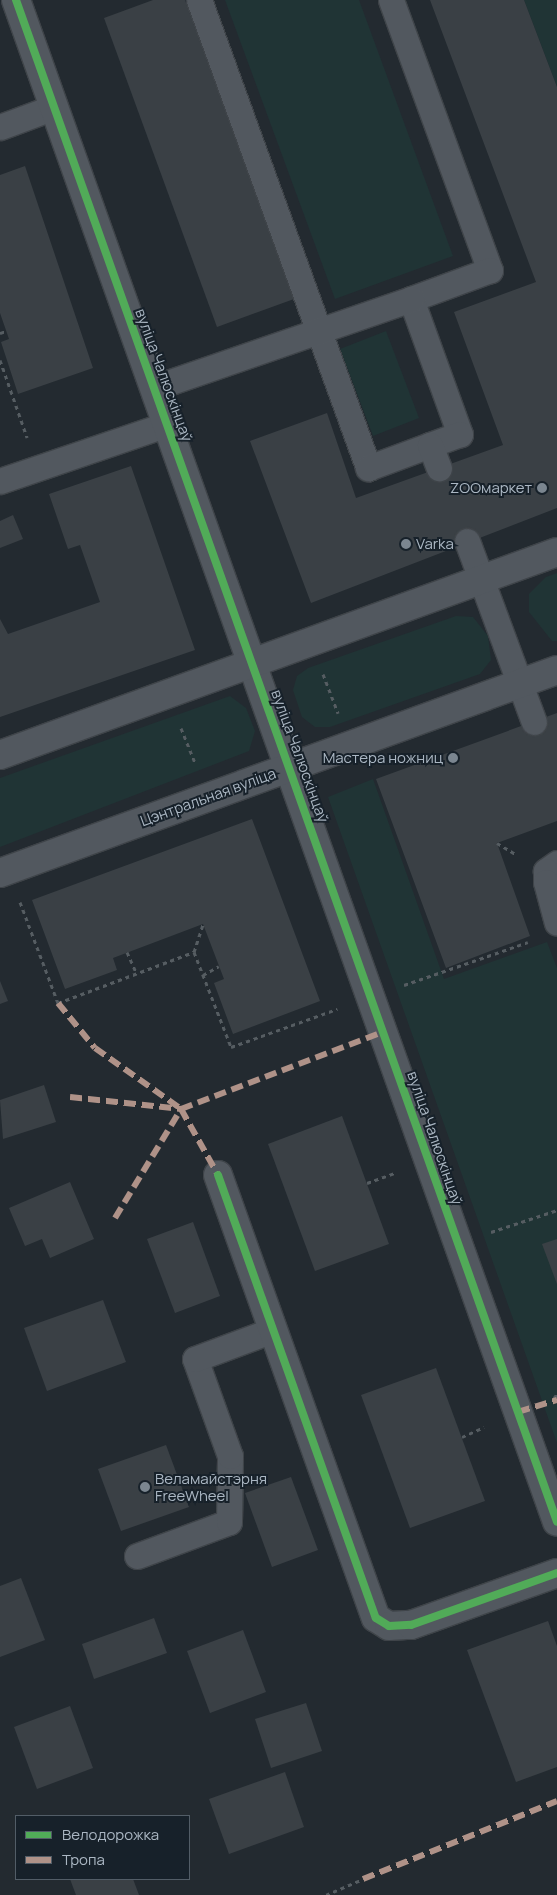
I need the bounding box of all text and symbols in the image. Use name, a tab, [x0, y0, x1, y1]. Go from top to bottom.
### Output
street label: вуліца Чалюскінцаў	[132, 306, 196, 444]
place label: ZOOмаркет	[450, 479, 532, 497]
marker: ZOOмаркет	[536, 482, 548, 494]
place label: Varka	[416, 535, 454, 553]
marker: Varka	[400, 538, 412, 550]
street label: вуліца Чалюскінцаў	[268, 687, 332, 825]
place label: Мастера ножниц	[323, 749, 443, 767]
marker: Мастера ножниц	[447, 752, 459, 764]
street label: Цэнтральная вуліца	[138, 764, 278, 830]
street label: вуліца Чалюскінцаў	[404, 1069, 466, 1207]
place label: Веламайстэрня FreeWheel	[155, 1469, 267, 1504]
marker: Веламайстэрня FreeWheel	[139, 1481, 151, 1493]
legend	[15, 1815, 190, 1880]
text: Велодорожка	[62, 1824, 159, 1845]
text: Тропа	[62, 1849, 105, 1870]

